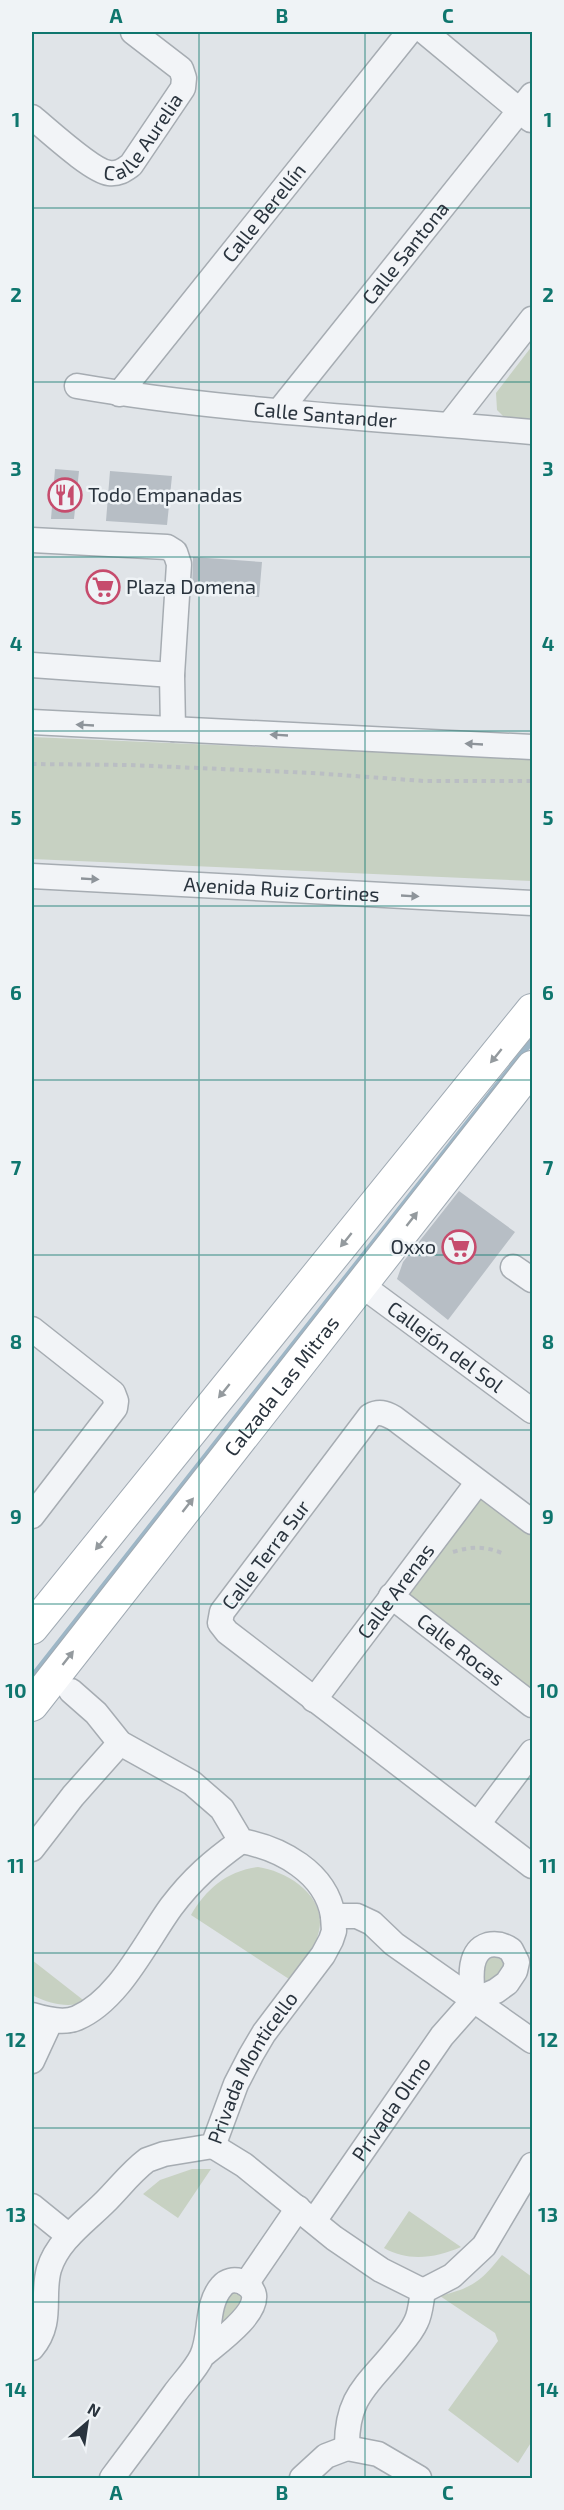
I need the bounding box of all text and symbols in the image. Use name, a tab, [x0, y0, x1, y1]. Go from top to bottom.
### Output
text: A	[109, 3, 123, 27]
text: B	[276, 3, 288, 27]
text: C	[442, 3, 454, 27]
street label: Calle Aurelia	[103, 88, 187, 185]
text: 1	[12, 107, 20, 131]
text: 1	[544, 107, 552, 131]
street label: Calle Berellín	[216, 158, 310, 267]
street label: Calle Santona	[356, 196, 453, 309]
text: 2	[10, 282, 22, 306]
text: 2	[542, 282, 554, 306]
street label: Calle Santander	[253, 396, 398, 432]
text: 3	[10, 456, 22, 480]
text: 3	[542, 456, 554, 480]
restaurant icon: Todo Empanadas	[47, 477, 83, 513]
place label: Todo Empanadas	[88, 482, 243, 506]
supermarket icon: Plaza Domena	[85, 569, 121, 605]
place label: Plaza Domena	[126, 574, 256, 598]
text: 4	[10, 631, 23, 655]
text: 4	[542, 631, 555, 655]
one-way arrow	[75, 720, 94, 729]
one-way arrow	[270, 730, 289, 739]
one-way arrow	[465, 740, 484, 749]
text: 5	[10, 805, 22, 829]
text: 5	[542, 805, 554, 829]
street label: Avenida Ruiz Cortines	[183, 871, 380, 906]
one-way arrow	[80, 874, 99, 883]
one-way arrow	[401, 891, 420, 900]
text: 6	[10, 980, 22, 1004]
text: 6	[542, 980, 554, 1004]
one-way arrow	[490, 1048, 502, 1063]
text: 7	[11, 1155, 22, 1179]
text: 7	[543, 1155, 554, 1179]
one-way arrow	[405, 1212, 417, 1227]
supermarket icon: Oxxo	[441, 1229, 477, 1265]
one-way arrow	[340, 1232, 353, 1248]
place label: Oxxo	[390, 1234, 436, 1258]
street label: Callejón del Sol	[383, 1295, 509, 1397]
street label: Calzada Las Mitras	[219, 1311, 343, 1461]
text: 8	[10, 1329, 22, 1353]
text: 8	[542, 1329, 554, 1353]
one-way arrow	[217, 1383, 230, 1399]
street label: Calle Terra Sur	[216, 1495, 314, 1614]
one-way arrow	[181, 1497, 194, 1513]
text: 9	[10, 1504, 22, 1528]
text: 9	[542, 1504, 554, 1528]
one-way arrow	[95, 1535, 107, 1550]
street label: Calle Arenas	[351, 1538, 438, 1643]
street label: Calle Rocas	[413, 1608, 510, 1690]
one-way arrow	[61, 1651, 73, 1666]
text: 10	[5, 1678, 27, 1702]
text: 10	[537, 1678, 559, 1702]
text: 11	[7, 1853, 25, 1877]
text: 11	[539, 1853, 557, 1877]
street label: Privada Monticello	[202, 1986, 302, 2147]
text: 12	[6, 2027, 26, 2051]
text: 12	[538, 2027, 558, 2051]
street label: Privada Olmo	[346, 2052, 435, 2165]
text: 13	[6, 2202, 26, 2226]
text: 13	[538, 2202, 558, 2226]
text: 14	[5, 2377, 27, 2401]
text: 14	[537, 2377, 559, 2401]
north arrow	[57, 2393, 117, 2453]
text: N	[85, 2398, 104, 2421]
text: A	[109, 2480, 123, 2504]
text: B	[276, 2480, 288, 2504]
text: C	[442, 2480, 454, 2504]

